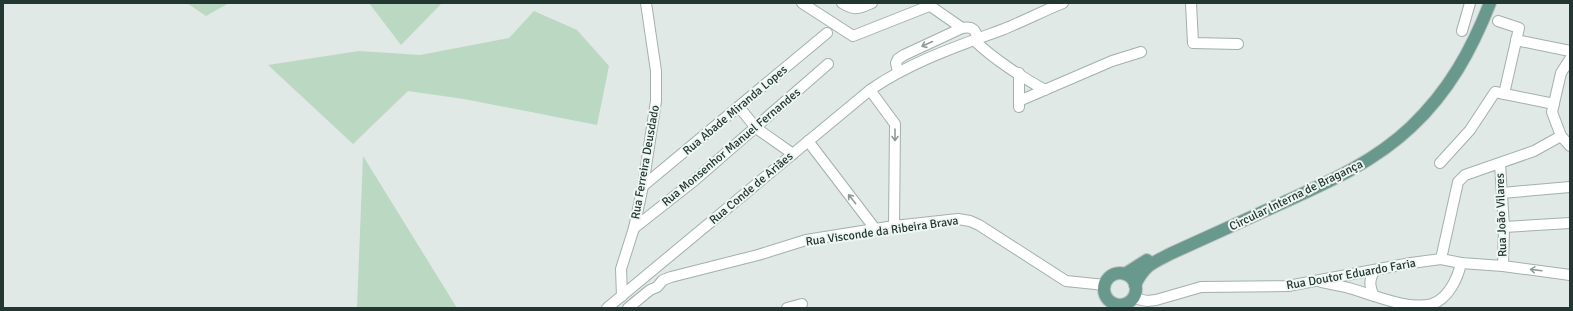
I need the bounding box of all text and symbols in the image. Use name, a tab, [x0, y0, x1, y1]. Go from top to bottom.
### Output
one-way arrow	[921, 41, 933, 48]
street label: Rua Abade Miranda Lopes	[680, 62, 791, 158]
street label: Rua Monsenhor Manuel Fernandes	[659, 85, 804, 210]
street label: Rua Ferreira Deusdado	[628, 104, 663, 220]
one-way arrow	[891, 128, 899, 141]
street label: Rua Conde de Ariães	[706, 149, 796, 228]
street label: Circular Interna de Bragança	[1227, 157, 1365, 234]
street label: Rua João Vilares	[1493, 173, 1510, 257]
one-way arrow	[848, 193, 856, 204]
street label: Rua Visconde da Ribeira Brava	[805, 213, 959, 250]
street label: Rua Doutor Eduardo Faria	[1285, 256, 1417, 293]
one-way arrow	[1530, 266, 1543, 274]

